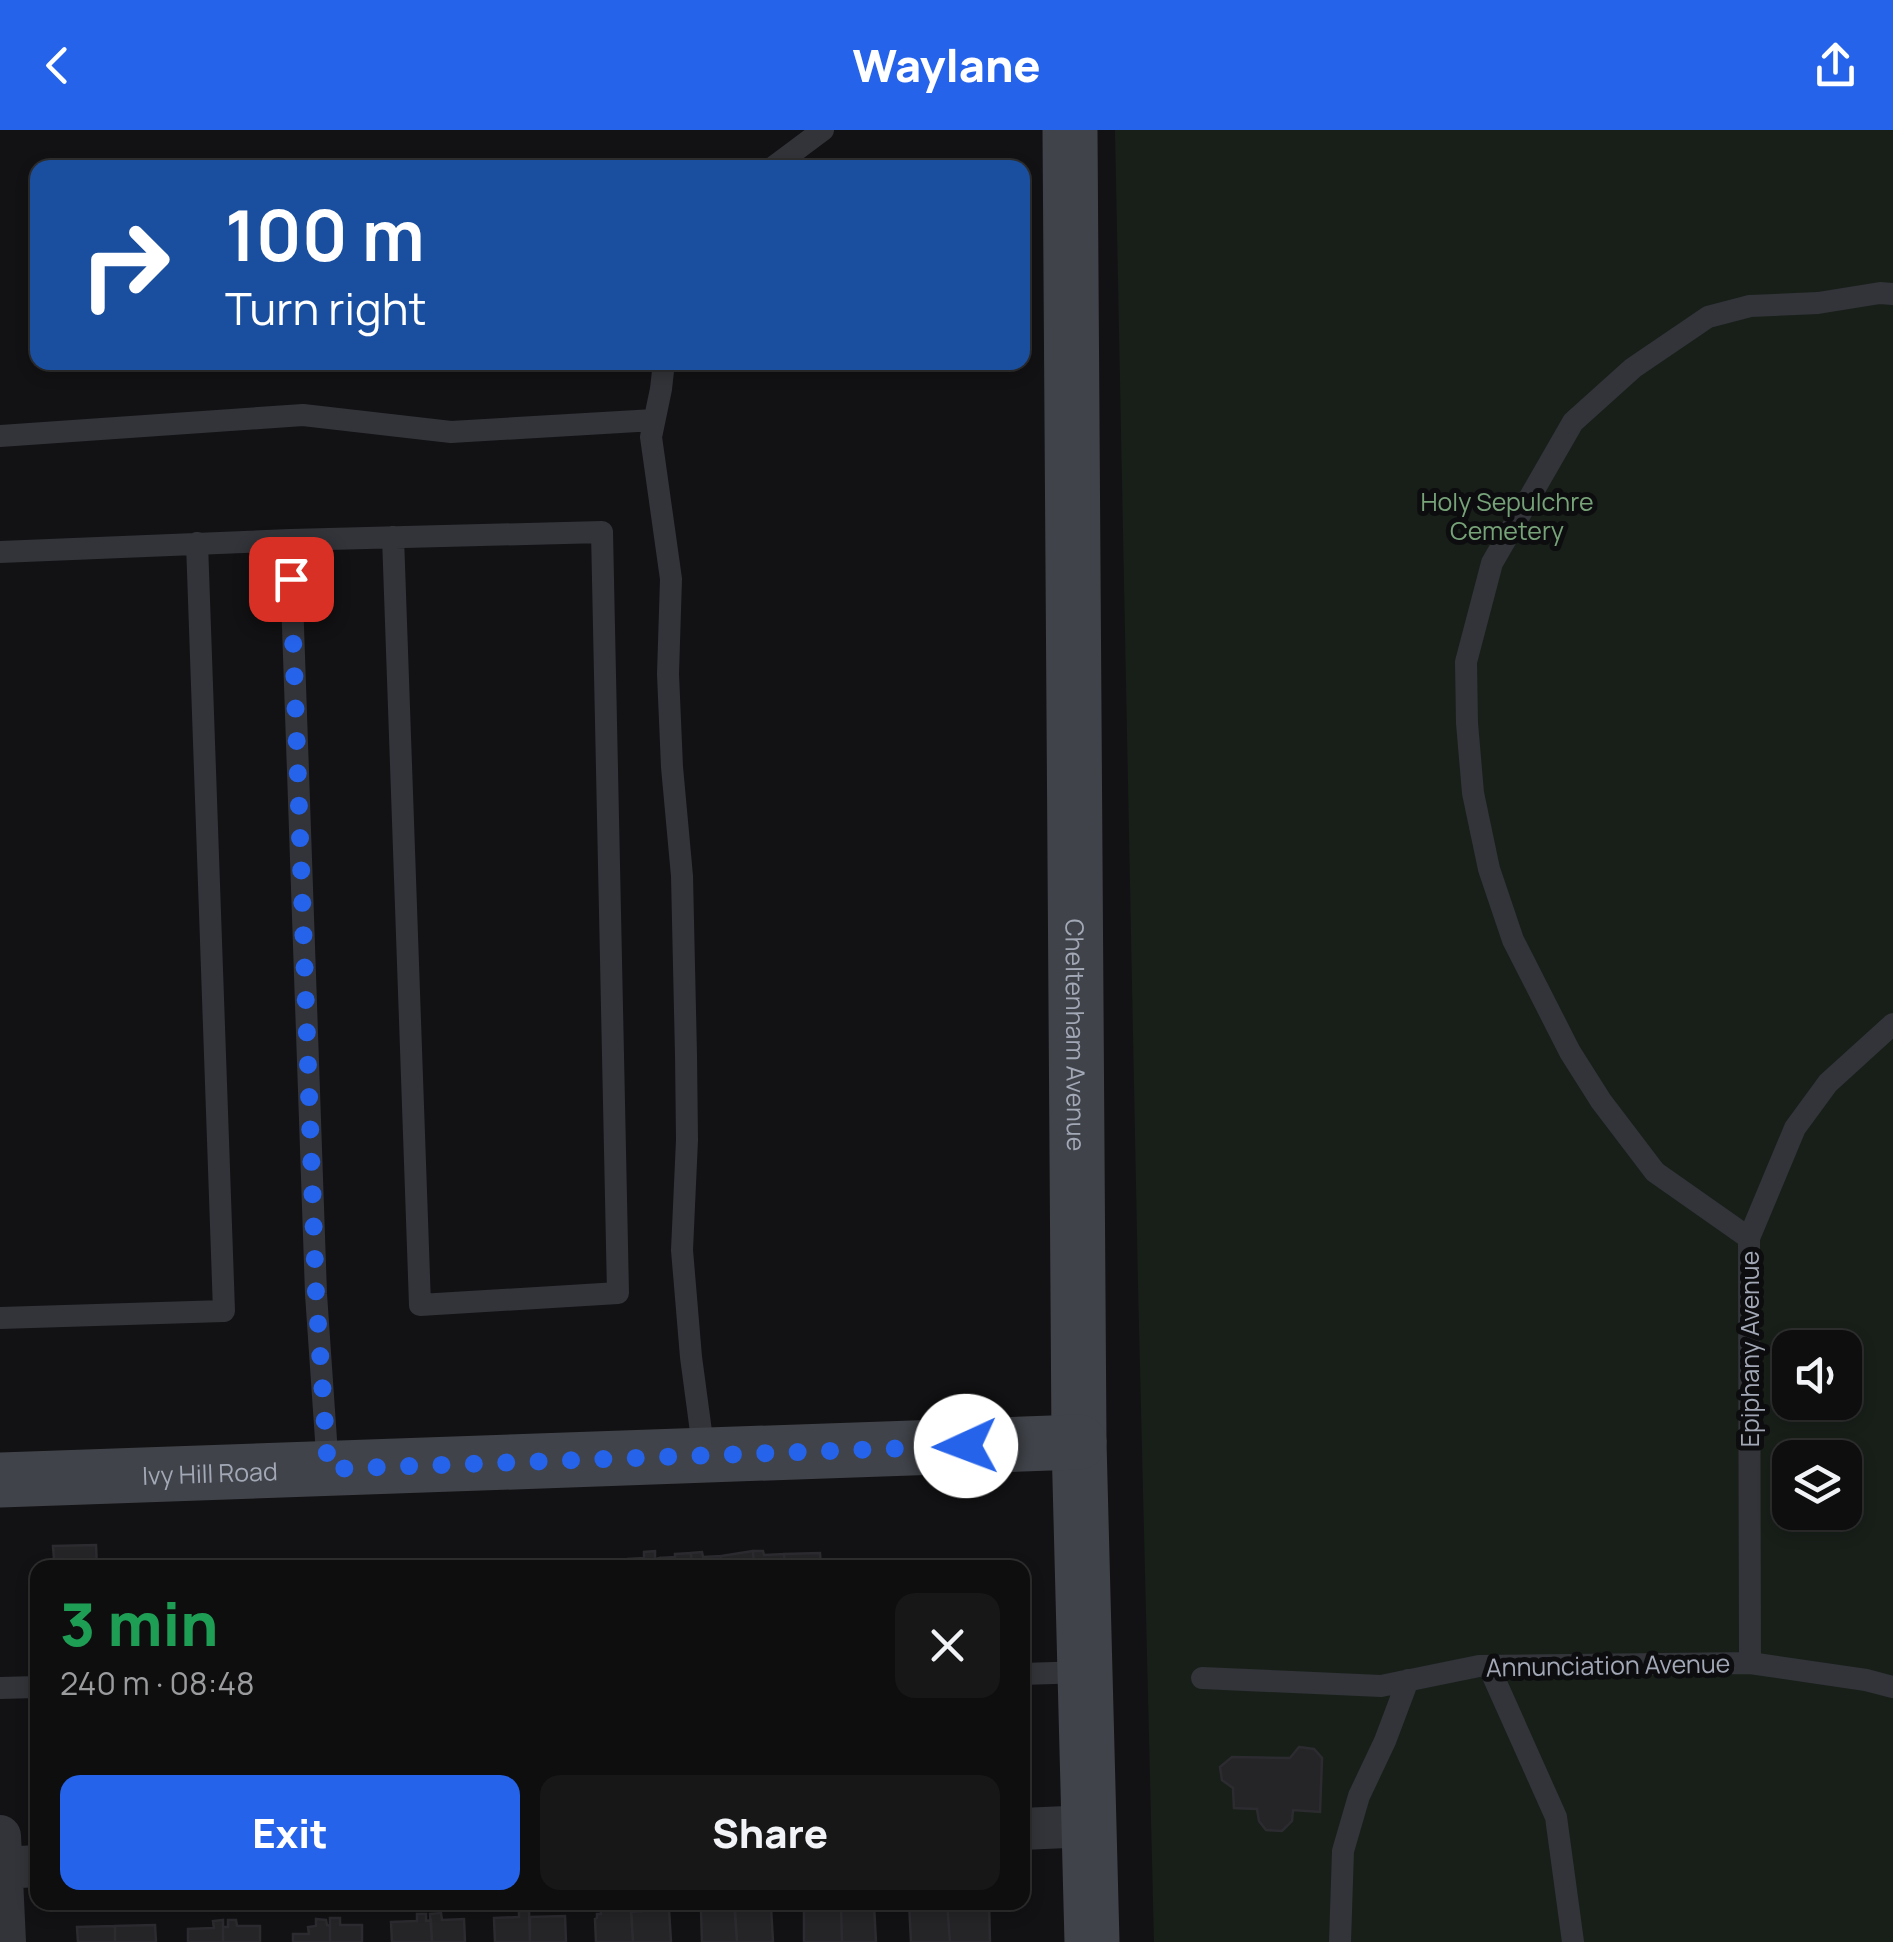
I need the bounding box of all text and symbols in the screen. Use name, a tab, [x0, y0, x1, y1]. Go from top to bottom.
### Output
text: Waylane	[852, 34, 1041, 96]
icon: back	[30, 38, 85, 93]
icon: share	[1808, 38, 1863, 93]
text: 100 m	[225, 186, 425, 282]
icon: right	[60, 200, 190, 330]
text: Turn right	[225, 277, 426, 339]
park label: Holy Sepulchre Cemetery	[1420, 484, 1594, 548]
pin	[249, 537, 334, 622]
icon: arrive	[264, 552, 319, 607]
street label: Cheltenham Avenue	[1058, 919, 1095, 1151]
street label: Epiphany Avenue	[1732, 1251, 1767, 1447]
map controls	[1772, 1330, 1862, 1530]
button: sound	[1772, 1330, 1862, 1420]
position arrow	[914, 1394, 1018, 1498]
button: layers	[1772, 1440, 1862, 1530]
street label: Ivy Hill Road	[141, 1453, 278, 1492]
text: 3 min	[60, 1582, 218, 1664]
button: close	[895, 1593, 1000, 1698]
street label: Annunciation Avenue	[1486, 1645, 1730, 1685]
text: 240 m · 08:48	[60, 1661, 255, 1705]
button: Exit	[60, 1775, 520, 1890]
button: Share	[540, 1775, 1000, 1890]

